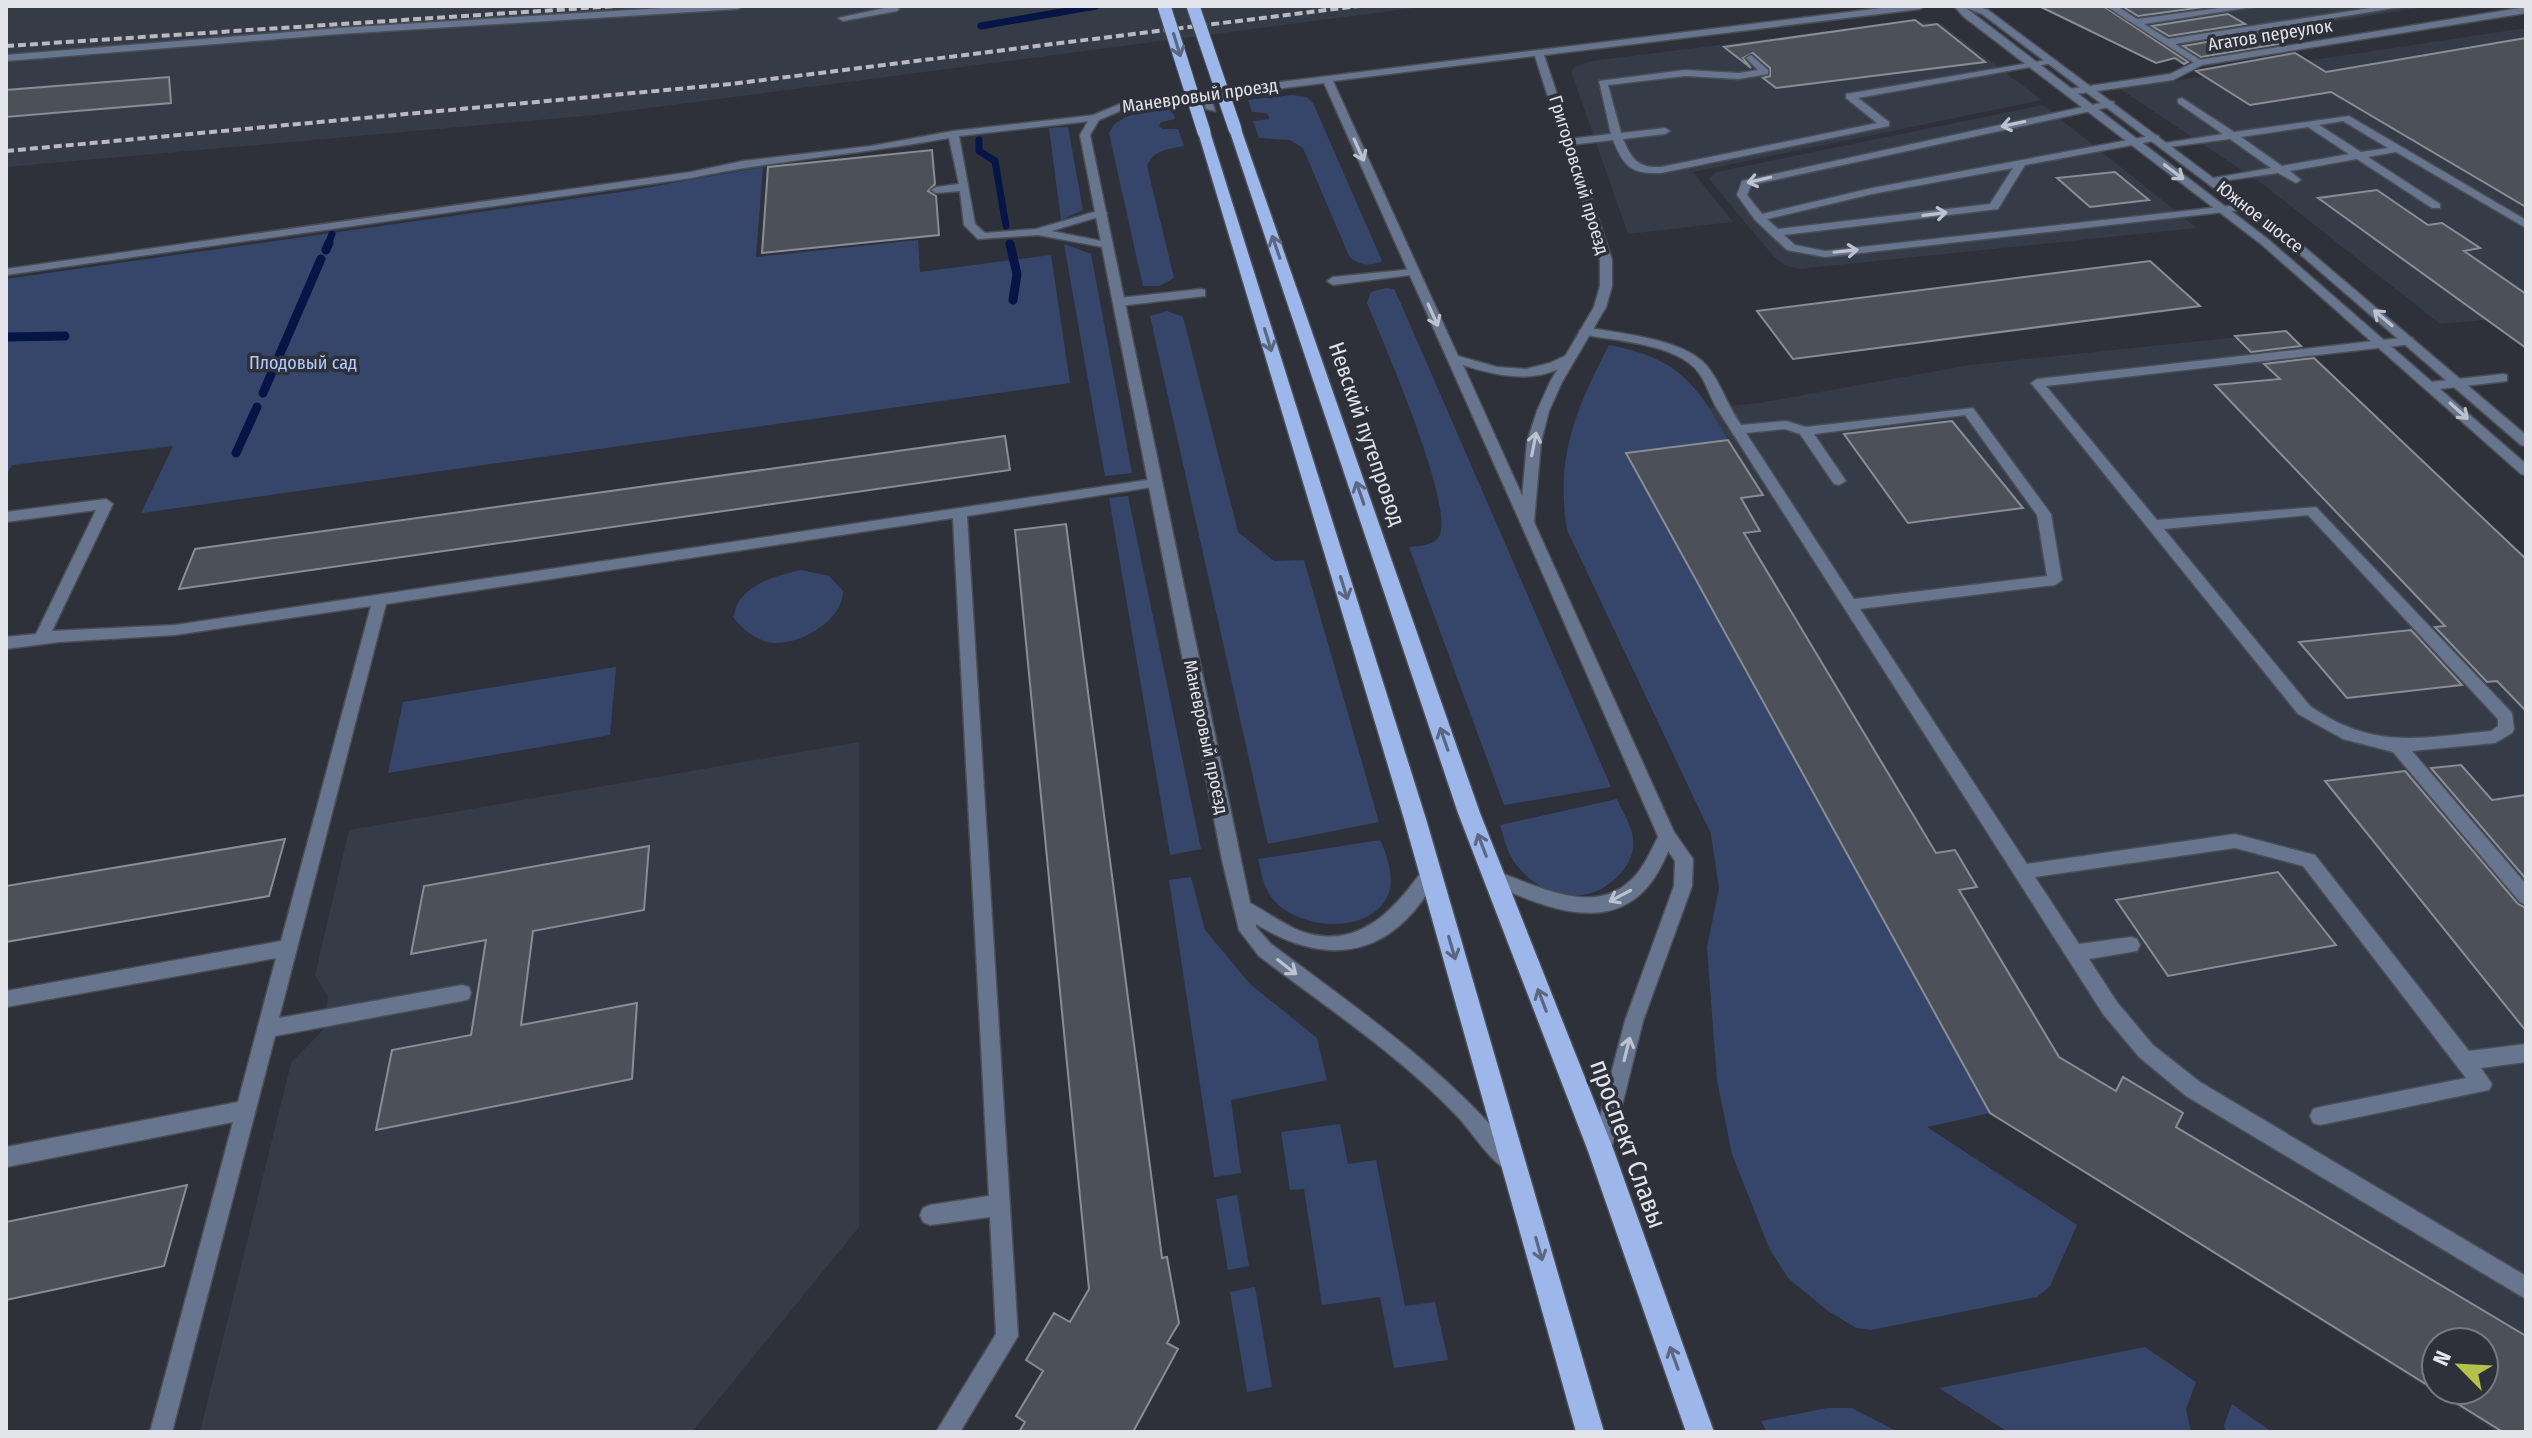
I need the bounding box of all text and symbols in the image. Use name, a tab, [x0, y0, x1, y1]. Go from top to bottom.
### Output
street label: Агатов переулок	[2206, 14, 2334, 56]
one-way arrow	[1170, 32, 1185, 58]
street label: Маневровый проезд	[1121, 74, 1279, 118]
street label: Григоровский проезд	[1544, 93, 1614, 257]
one-way arrow	[2001, 117, 2026, 132]
one-way arrow	[1352, 138, 1367, 162]
one-way arrow	[2162, 164, 2184, 181]
one-way arrow	[1747, 173, 1773, 188]
street label: Южное шоссе	[2212, 176, 2308, 258]
one-way arrow	[1922, 206, 1948, 221]
one-way arrow	[1267, 235, 1282, 260]
one-way arrow	[1833, 244, 1859, 259]
one-way arrow	[1427, 302, 1442, 327]
one-way arrow	[2373, 309, 2393, 327]
one-way arrow	[1261, 326, 1276, 352]
street label: Невский путепровод	[1323, 338, 1411, 530]
park label: Плодовый сад	[249, 352, 357, 374]
one-way arrow	[2448, 402, 2468, 420]
one-way arrow	[1528, 432, 1543, 458]
one-way arrow	[1351, 481, 1366, 506]
one-way arrow	[1338, 576, 1353, 601]
street label: Маневровый проезд	[1179, 658, 1233, 816]
one-way arrow	[1436, 727, 1451, 752]
one-way arrow	[1474, 834, 1488, 858]
one-way arrow	[1609, 888, 1632, 904]
one-way arrow	[1445, 934, 1460, 960]
one-way arrow	[1276, 959, 1297, 976]
one-way arrow	[1534, 988, 1548, 1013]
one-way arrow	[1621, 1036, 1636, 1062]
street label: проспект Славы	[1583, 1055, 1673, 1233]
one-way arrow	[1532, 1236, 1547, 1262]
north arrow	[2420, 1326, 2500, 1406]
one-way arrow	[1666, 1347, 1680, 1371]
text: N	[2427, 1347, 2457, 1370]

